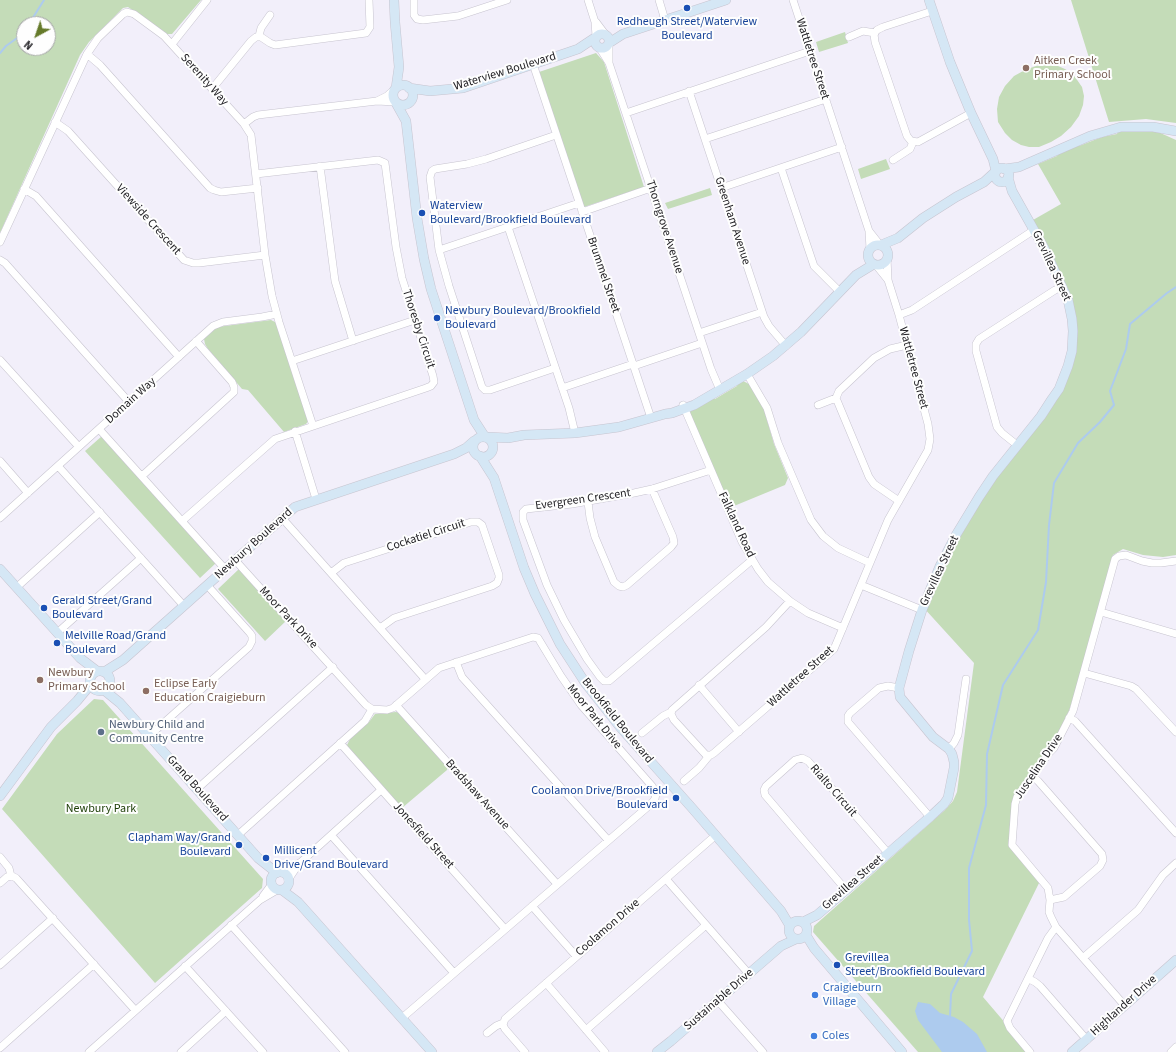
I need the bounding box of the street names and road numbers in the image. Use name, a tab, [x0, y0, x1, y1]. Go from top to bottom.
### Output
street label: Wattletree Street	[792, 17, 832, 101]
street label: Waterview Boulevard	[452, 50, 558, 94]
street label: Serenity Way	[177, 51, 231, 109]
street label: Greenham Avenue	[711, 175, 753, 267]
street label: Thorngrove Avenue	[642, 178, 686, 276]
street label: Viewside Crescent	[112, 182, 184, 258]
street label: Grevillea Street	[1028, 228, 1074, 304]
street label: Brummel Street	[583, 235, 623, 315]
street label: Thoresby Circuit	[398, 288, 438, 370]
street label: Wattletree Street	[895, 325, 931, 411]
street label: Domain Way	[103, 375, 159, 427]
street label: Evergreen Crescent	[534, 486, 632, 514]
street label: Falkland Road	[714, 490, 758, 560]
street label: Newbury Boulevard	[212, 505, 296, 583]
street label: Cockatiel Circuit	[385, 517, 467, 555]
street label: Grevillea Street	[917, 533, 963, 609]
street label: Moor Park Drive	[256, 584, 320, 652]
street label: Wattletree Street	[765, 643, 837, 711]
street label: Brookfield Boulevard	[578, 675, 656, 767]
street label: Moor Park Drive	[564, 682, 624, 752]
street label: Juscelina Drive	[1012, 732, 1066, 802]
street label: Grand Boulevard	[163, 753, 231, 825]
street label: Bradshaw Avenue	[442, 757, 512, 833]
street label: Rialto Circuit	[806, 762, 860, 820]
street label: Jonesfield Street	[389, 800, 457, 872]
street label: Grevillea Street	[819, 852, 887, 914]
street label: Coolamon Drive	[573, 896, 643, 960]
street label: Sustainable Drive	[681, 966, 757, 1034]
street label: Highlander Drive	[1088, 972, 1160, 1040]

